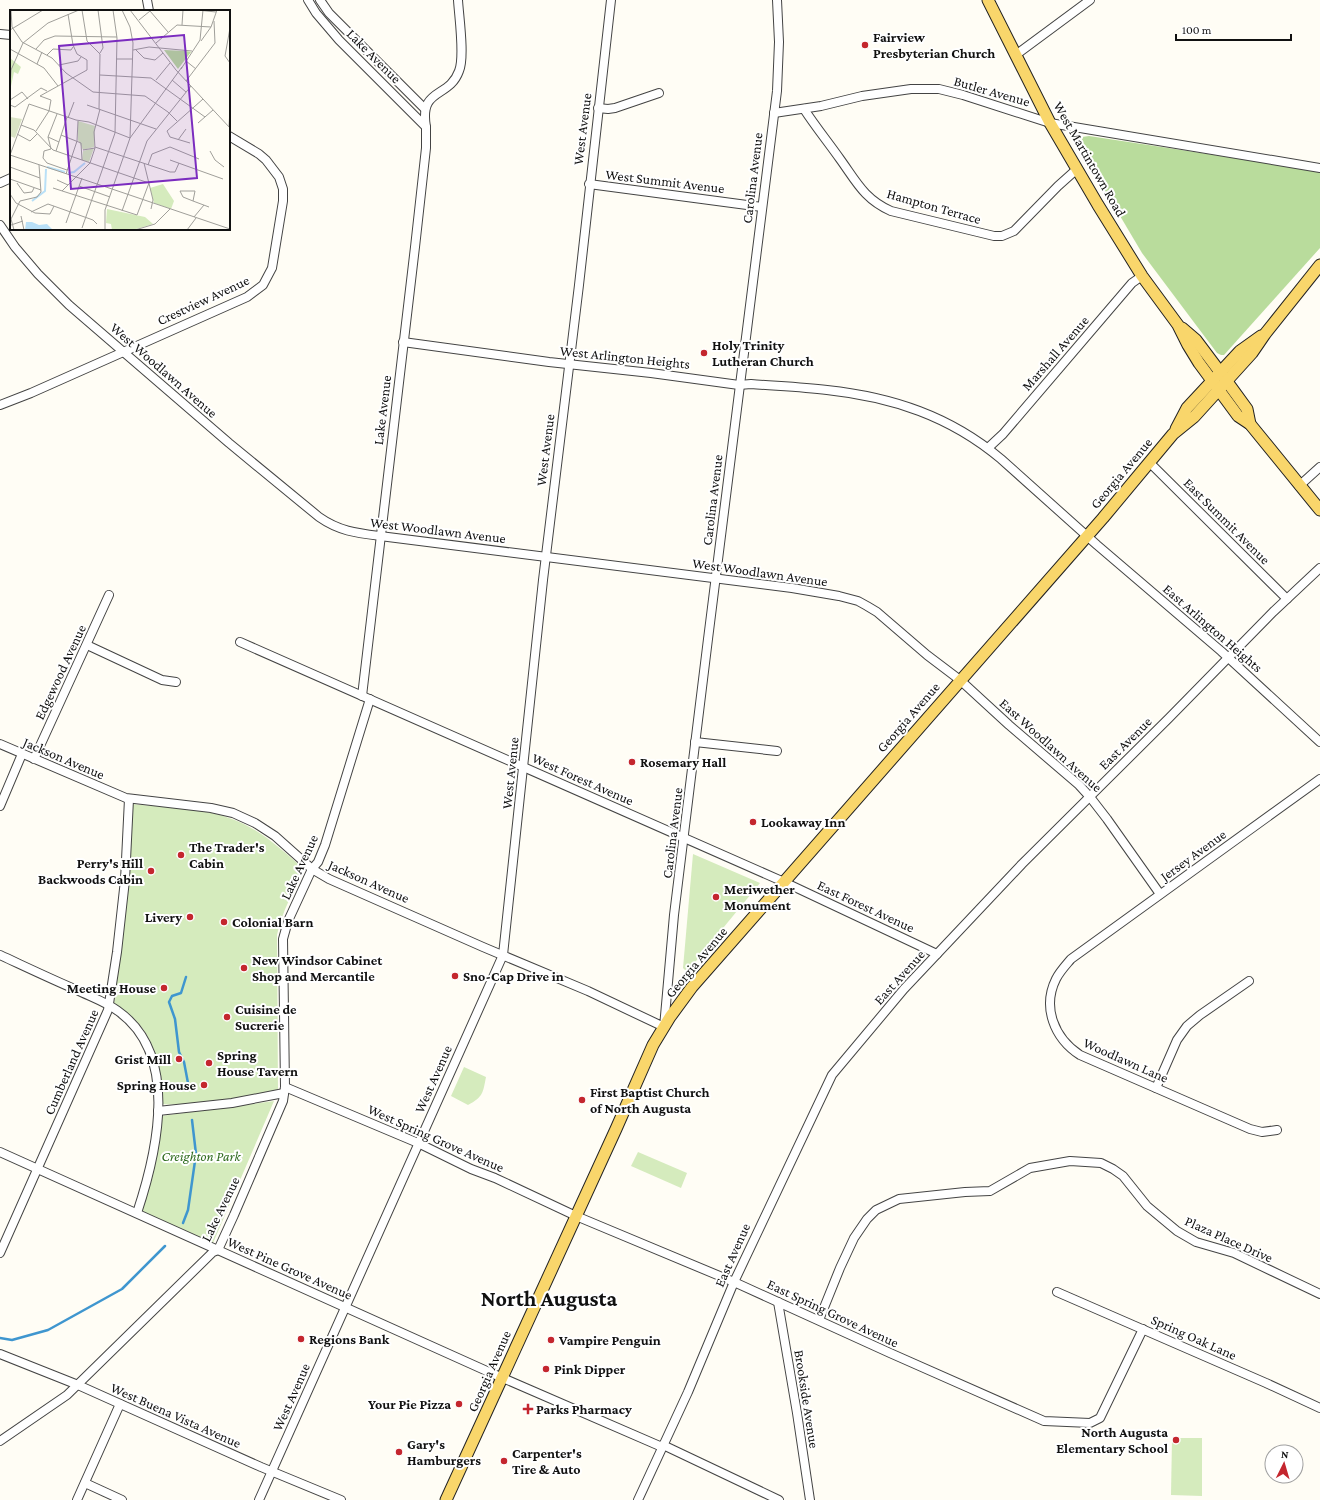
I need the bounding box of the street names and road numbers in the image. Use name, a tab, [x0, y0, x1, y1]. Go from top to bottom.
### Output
street label: Lake Avenue	[344, 26, 404, 86]
street label: Butler Avenue	[952, 73, 1032, 109]
street label: West Avenue	[570, 92, 594, 166]
street label: West Martintown Road	[1050, 99, 1130, 220]
street label: Carolina Avenue	[738, 132, 766, 224]
street label: West Summit Avenue	[605, 166, 725, 196]
street label: Hampton Terrace	[885, 185, 983, 227]
street label: Crestview Avenue	[155, 272, 251, 328]
street label: Marshall Avenue	[1018, 312, 1092, 394]
street label: West Woodlawn Avenue	[107, 319, 221, 421]
street label: West Arlington Heights	[559, 342, 691, 372]
street label: Lake Avenue	[370, 374, 394, 446]
street label: West Avenue	[533, 413, 557, 487]
street label: Georgia Avenue	[1087, 434, 1155, 512]
street label: Carolina Avenue	[698, 454, 726, 546]
street label: East Summit Avenue	[1181, 475, 1273, 567]
street label: West Woodlawn Avenue	[369, 514, 507, 546]
street label: West Woodlawn Avenue	[691, 555, 829, 589]
street label: East Arlington Heights	[1160, 581, 1266, 675]
street label: Edgewood Avenue	[31, 622, 89, 722]
street label: Georgia Avenue	[873, 679, 943, 755]
street label: East Woodlawn Avenue	[997, 695, 1105, 795]
street label: East Avenue	[1095, 713, 1155, 773]
street label: Jackson Avenue	[19, 733, 107, 782]
street label: West Avenue	[498, 736, 522, 810]
street label: West Forest Avenue	[530, 749, 636, 809]
street label: Carolina Avenue	[658, 787, 686, 879]
street label: Jersey Avenue	[1155, 826, 1229, 885]
street label: Lake Avenue	[277, 832, 321, 902]
street label: Jackson Avenue	[324, 855, 412, 906]
street label: East Forest Avenue	[815, 877, 917, 935]
street label: Georgia Avenue	[662, 923, 730, 1001]
street label: East Avenue	[870, 946, 928, 1008]
street label: Cumberland Avenue	[41, 1007, 101, 1117]
street label: Woodlawn Lane	[1081, 1034, 1171, 1086]
street label: West Avenue	[411, 1043, 455, 1115]
street label: West Spring Grove Avenue	[365, 1101, 507, 1175]
street label: Lake Avenue	[197, 1174, 243, 1244]
street label: Plaza Place Drive	[1183, 1212, 1275, 1266]
street label: East Avenue	[711, 1221, 753, 1289]
street label: West Pine Grove Avenue	[225, 1233, 355, 1303]
street label: East Spring Grove Avenue	[765, 1276, 901, 1350]
street label: Spring Oak Lane	[1149, 1311, 1239, 1363]
street label: Georgia Avenue	[464, 1328, 514, 1414]
street label: Brookside Avenue	[791, 1349, 823, 1449]
street label: West Avenue	[269, 1361, 313, 1433]
street label: West Buena Vista Avenue	[108, 1379, 244, 1451]

